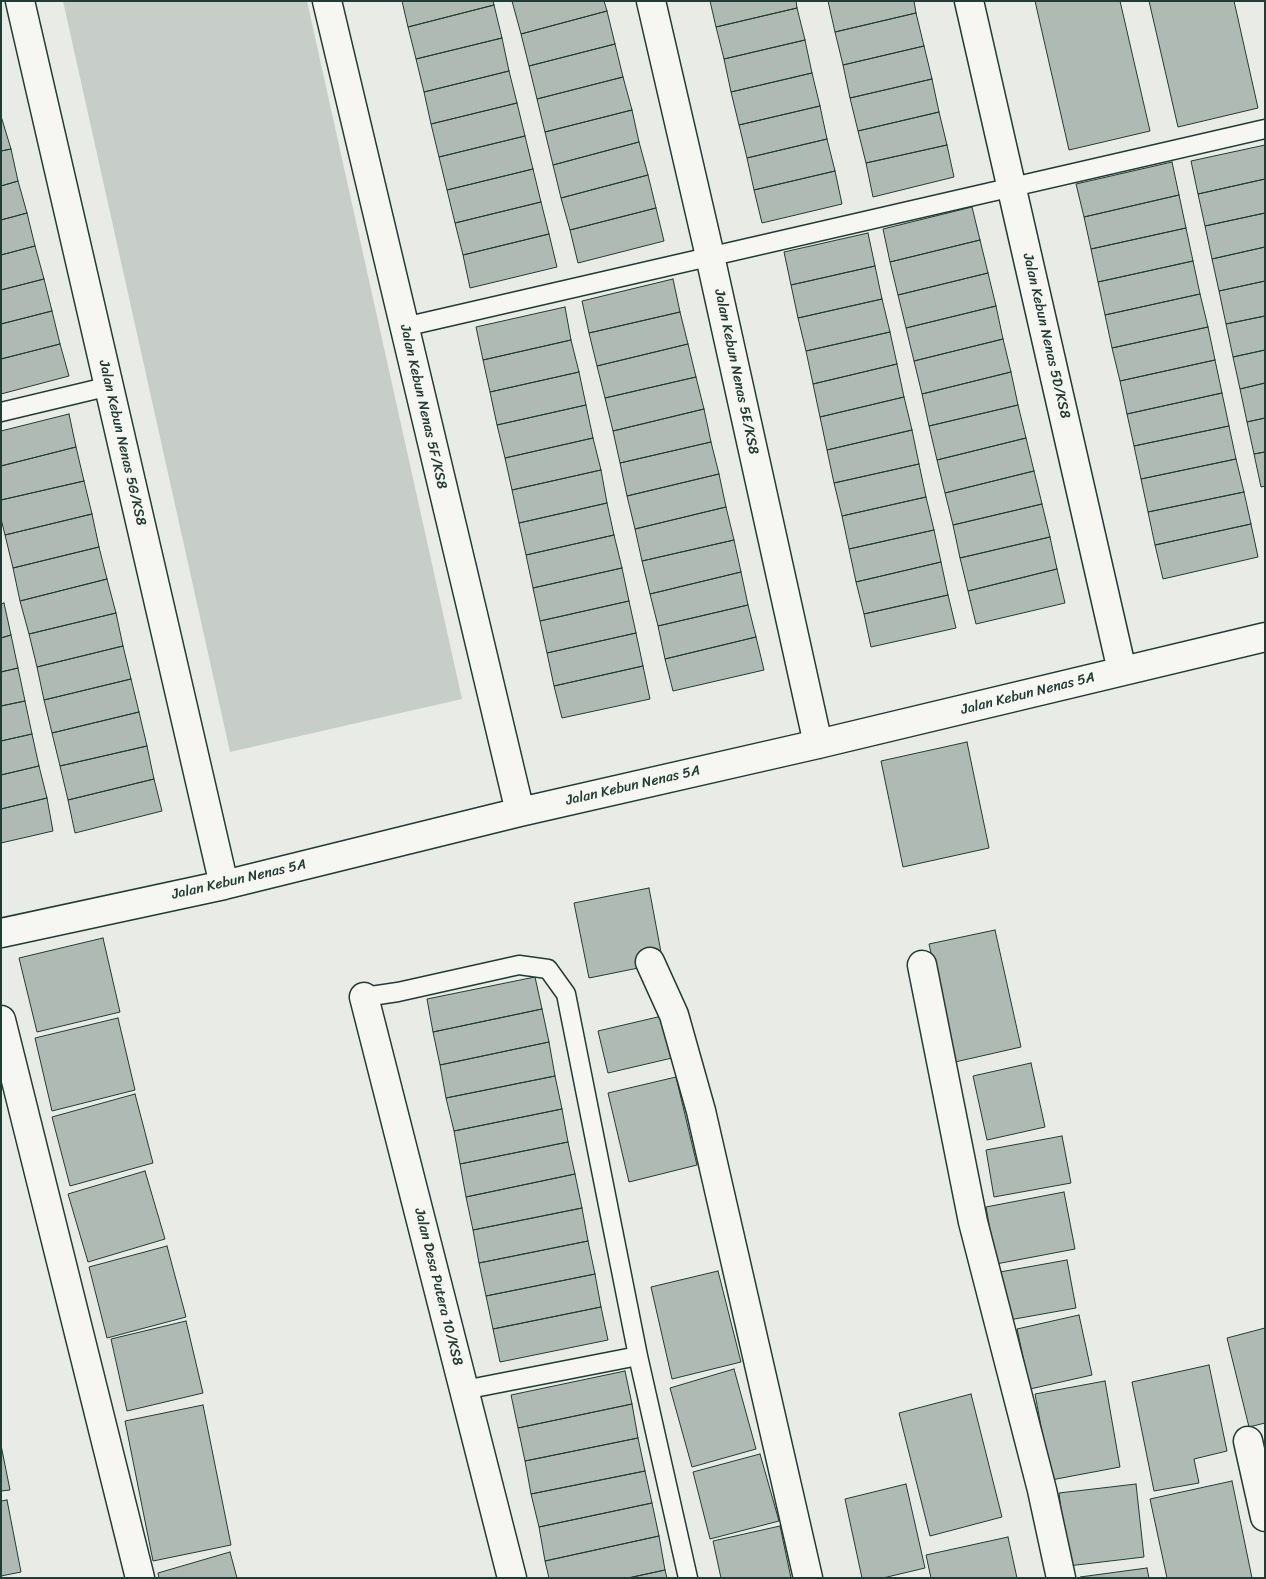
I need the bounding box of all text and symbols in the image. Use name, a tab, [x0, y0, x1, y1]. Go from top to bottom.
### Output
street label: Jalan Kebun Nenas 5D/KS8	[1019, 252, 1073, 420]
street label: Jalan Kebun Nenas 5E/KS8	[710, 288, 762, 456]
street label: Jalan Kebun Nenas 5F/KS8	[396, 323, 450, 491]
street label: Jalan Kebun Nenas 5G/KS8	[95, 359, 149, 527]
street label: Jalan Kebun Nenas 5A	[959, 669, 1097, 719]
street label: Jalan Kebun Nenas 5A	[564, 762, 702, 810]
street label: Jalan Kebun Nenas 5A	[170, 856, 308, 904]
street label: Jalan Desa Putera 10/KS8	[410, 1206, 466, 1368]

